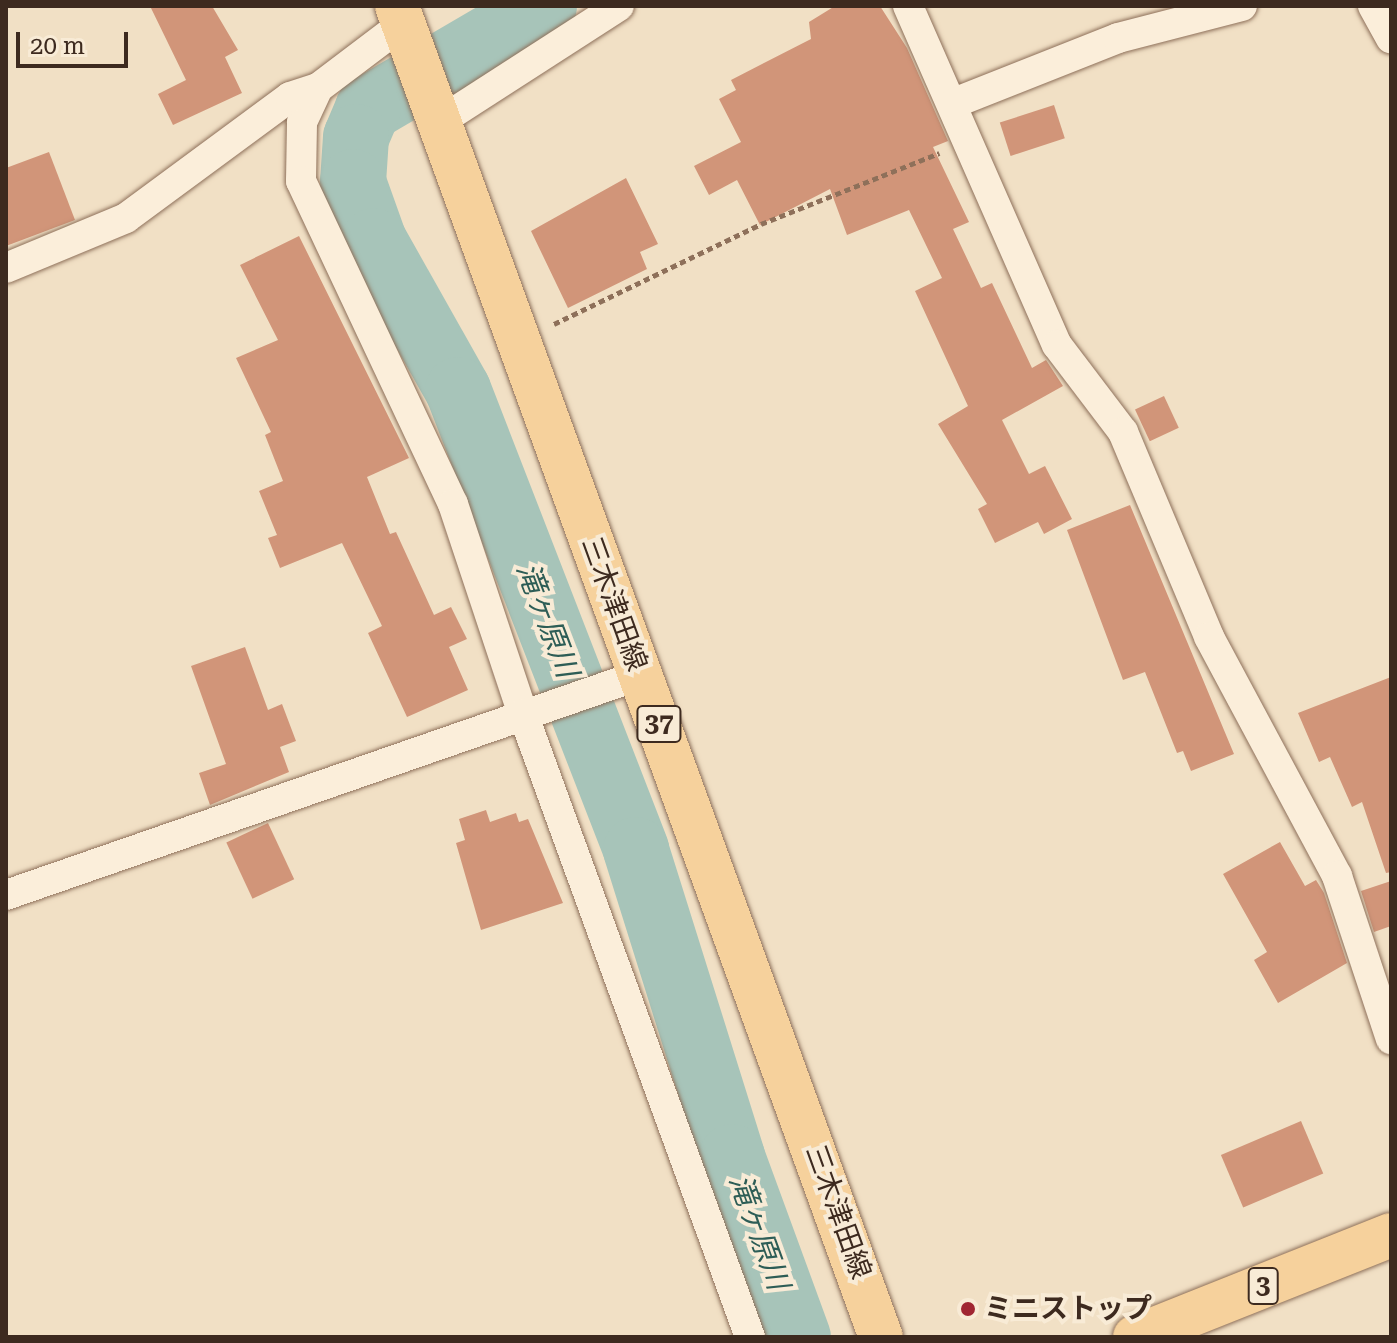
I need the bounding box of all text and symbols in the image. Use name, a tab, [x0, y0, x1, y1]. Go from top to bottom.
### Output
scale bar	[20, 16, 132, 66]
text: 20 m	[30, 32, 85, 60]
street label: 三木津田線	[574, 532, 654, 676]
water label: 滝ヶ原川	[509, 558, 585, 682]
road number: 37	[635, 702, 683, 746]
street label: 三木津田線	[798, 1140, 878, 1284]
water label: 滝ヶ原川	[722, 1169, 796, 1295]
road number: 3	[1247, 1264, 1279, 1308]
place label: ミニストップ	[984, 1292, 1152, 1326]
marker: ミニストップ	[959, 1300, 977, 1318]

